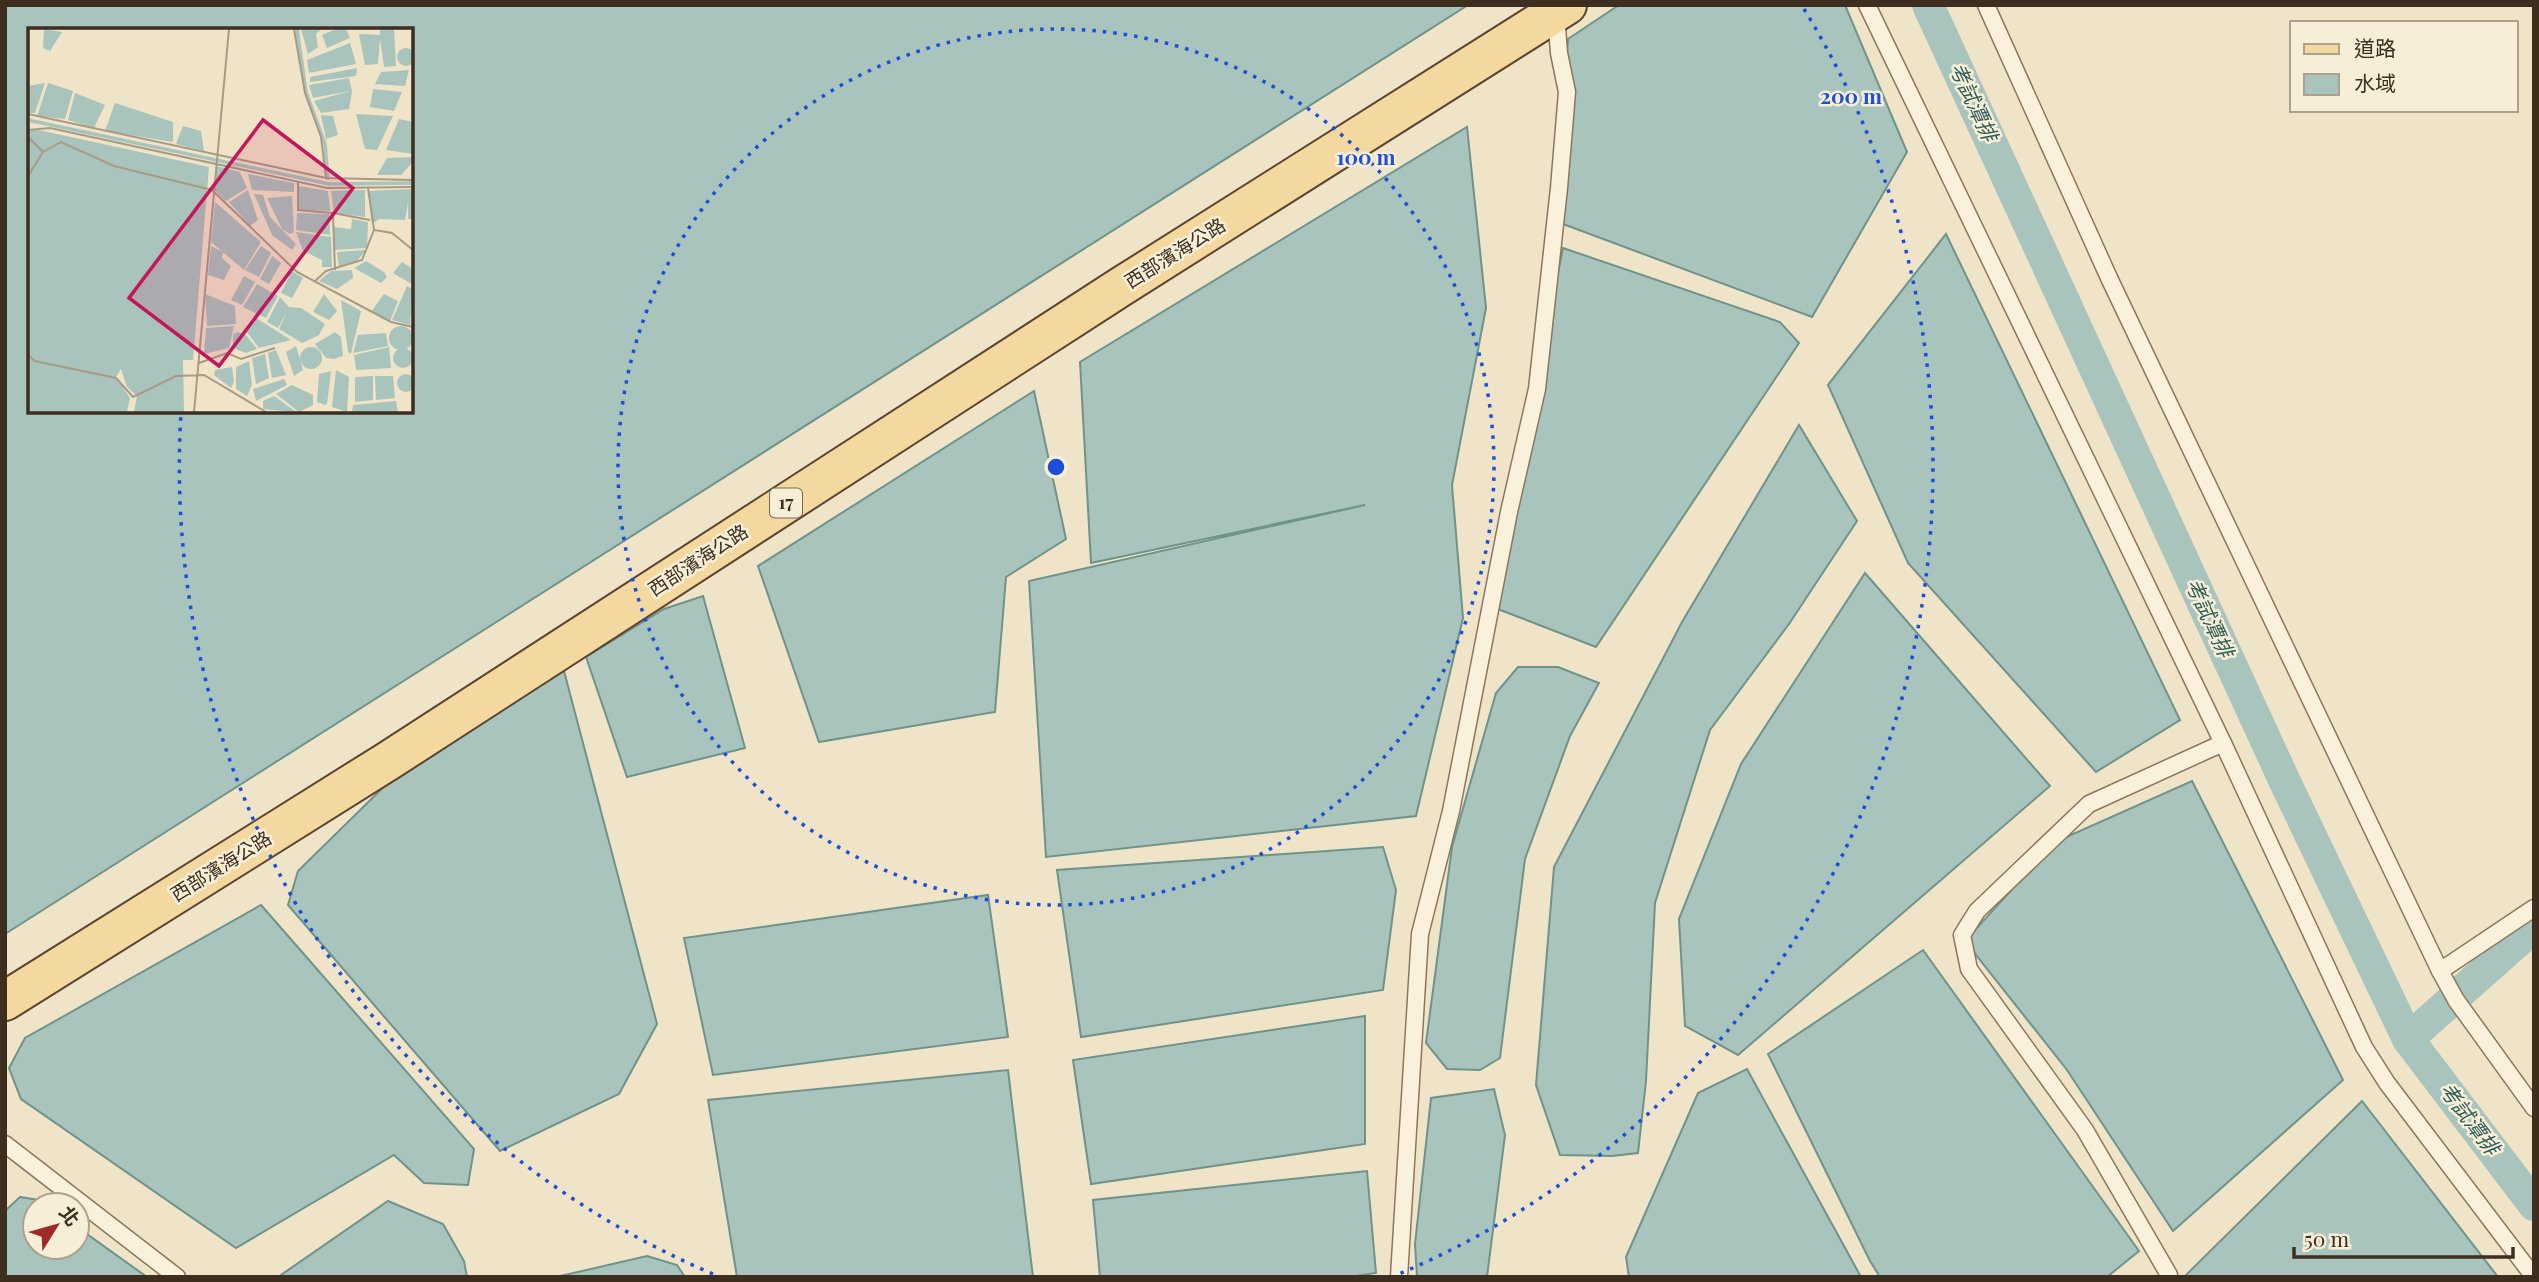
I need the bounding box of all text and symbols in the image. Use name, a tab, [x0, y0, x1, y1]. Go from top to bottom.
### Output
legend	[2290, 21, 2518, 112]
inset map	[28, 28, 413, 413]
text: 道路	[2354, 33, 2396, 61]
water label: 考試潭排	[1944, 57, 2007, 148]
text: 水域	[2354, 68, 2396, 96]
text: 200 m	[1820, 81, 1882, 109]
text: 100 m	[1336, 142, 1396, 170]
street label: 西部濱海公路	[1119, 211, 1230, 293]
centre of rings	[1044, 455, 1068, 479]
road number: 17	[770, 489, 802, 518]
street label: 西部濱海公路	[643, 517, 752, 601]
water label: 考試潭排	[2180, 573, 2243, 664]
street label: 西部濱海公路	[165, 824, 276, 906]
water label: 考試潭排	[2434, 1076, 2509, 1162]
north arrow	[21, 1191, 91, 1261]
text: 北	[54, 1200, 86, 1231]
scale bar	[2294, 1216, 2513, 1260]
text: 50 m	[2304, 1224, 2350, 1252]

